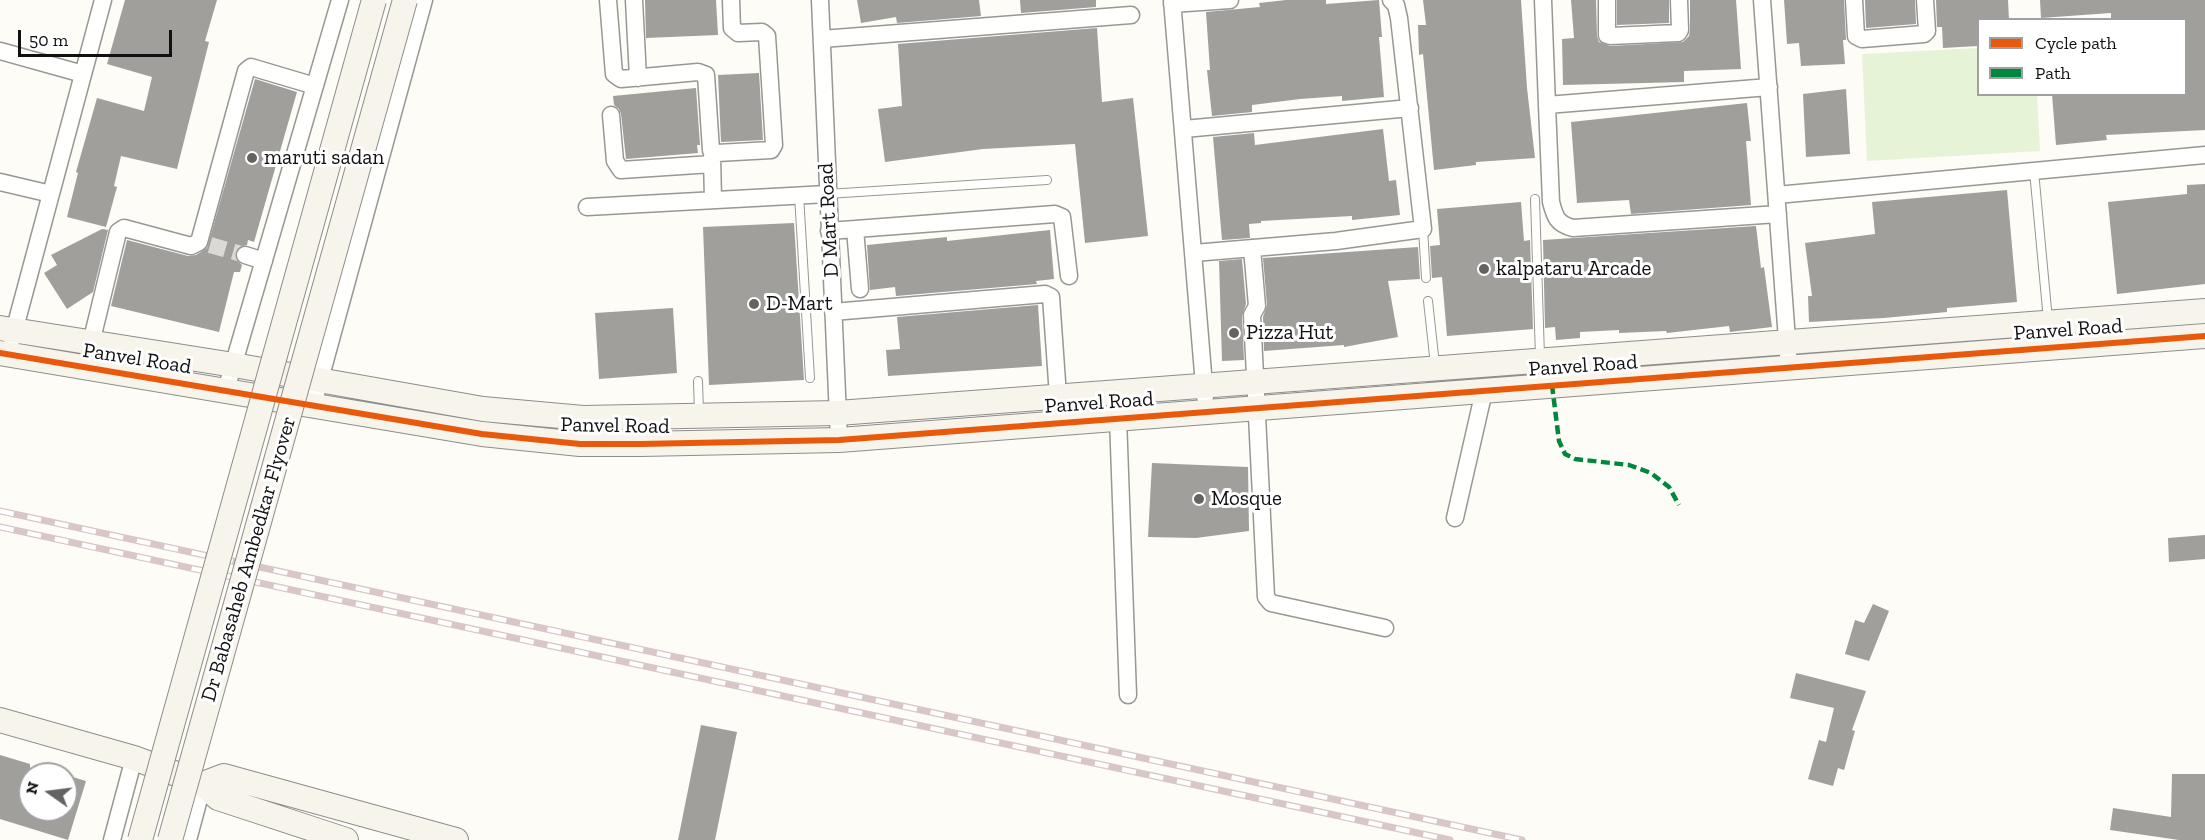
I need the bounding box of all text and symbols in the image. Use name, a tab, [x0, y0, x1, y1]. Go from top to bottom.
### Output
scale bar	[21, 18, 176, 56]
legend	[1977, 18, 2187, 96]
text: 50 m	[29, 29, 68, 51]
text: Cycle path	[2035, 32, 2117, 54]
text: Path	[2035, 62, 2071, 84]
place label: maruti sadan	[264, 145, 384, 171]
marker: maruti sadan	[245, 151, 259, 165]
street label: D Mart Road	[813, 162, 845, 278]
place label: kalpataru Arcade	[1496, 256, 1651, 282]
marker: kalpataru Arcade	[1477, 262, 1491, 276]
place label: D-Mart	[766, 291, 833, 317]
marker: D-Mart	[747, 297, 761, 311]
street label: Panvel Road	[2013, 314, 2123, 346]
place label: Pizza Hut	[1246, 320, 1333, 346]
marker: Pizza Hut	[1227, 326, 1241, 340]
street label: Panvel Road	[81, 338, 193, 380]
street label: Panvel Road	[1528, 350, 1638, 382]
street label: Panvel Road	[1044, 387, 1154, 419]
street label: Panvel Road	[560, 412, 670, 440]
street label: Dr Babasaheb Ambedkar Flyover	[196, 414, 302, 704]
place label: Mosque	[1211, 486, 1282, 512]
marker: Mosque	[1192, 492, 1206, 506]
north arrow	[18, 762, 78, 822]
text: N	[21, 780, 43, 796]

